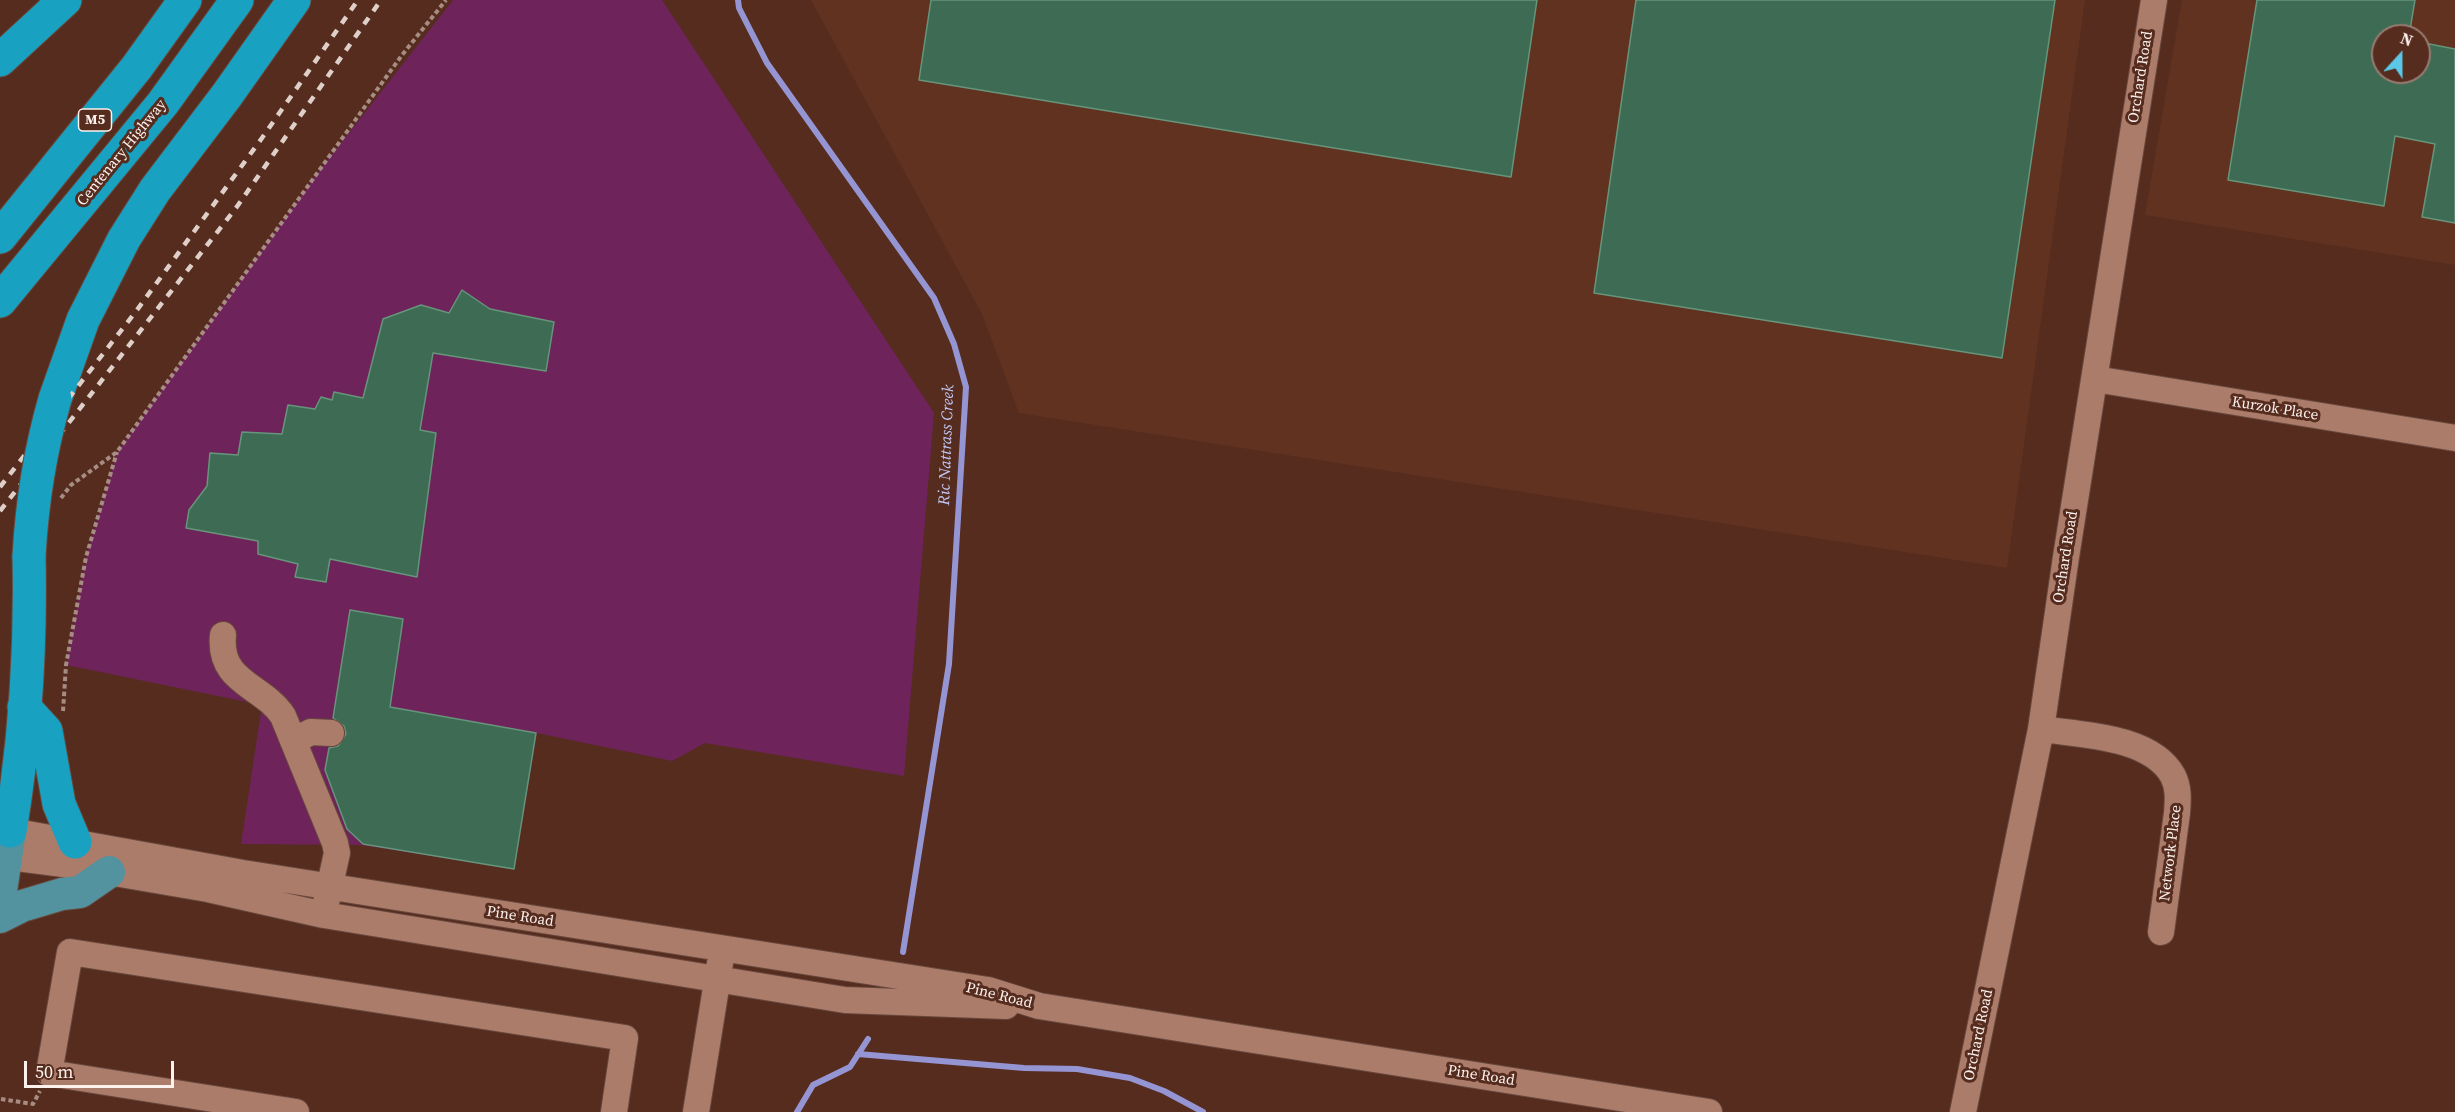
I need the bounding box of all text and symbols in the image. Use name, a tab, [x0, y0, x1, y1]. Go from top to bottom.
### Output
north arrow	[2371, 24, 2431, 84]
text: N	[2397, 27, 2416, 51]
street label: Orchard Road	[2125, 30, 2157, 124]
street label: Centenary Highway	[74, 96, 170, 210]
road number: M5	[78, 109, 112, 131]
water label: Ric Nattrass Creek	[935, 384, 959, 506]
street label: Kurzok Place	[2231, 393, 2319, 425]
street label: Orchard Road	[2050, 510, 2082, 604]
street label: Network Place	[2156, 804, 2186, 902]
street label: Pine Road	[485, 903, 555, 931]
street label: Pine Road	[964, 979, 1034, 1013]
street label: Orchard Road	[1961, 988, 1997, 1082]
scale bar	[27, 1049, 177, 1087]
text: 50 m	[35, 1059, 73, 1084]
street label: Pine Road	[1446, 1062, 1516, 1090]

